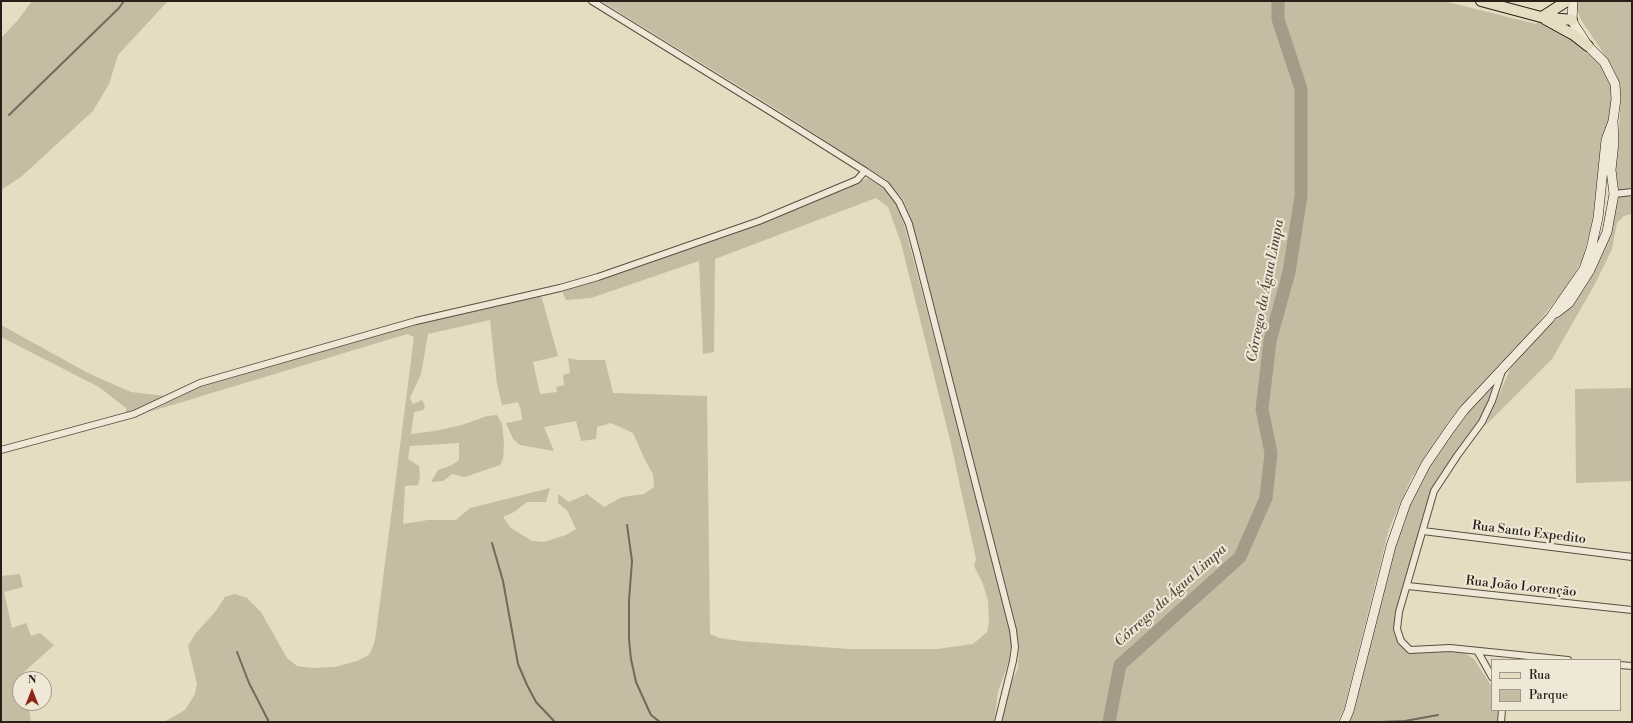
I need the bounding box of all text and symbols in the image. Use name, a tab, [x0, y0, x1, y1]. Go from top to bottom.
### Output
water label: Córrego da Água Limpa	[1244, 218, 1288, 364]
street label: Rua Santo Expedito	[1471, 518, 1587, 548]
water label: Córrego da Água Limpa	[1111, 541, 1231, 651]
street label: Rua João Lorenção	[1465, 573, 1577, 601]
legend	[1491, 659, 1621, 711]
text: Rua	[1529, 668, 1550, 683]
north arrow	[12, 671, 52, 711]
text: N	[28, 673, 36, 687]
text: Parque	[1529, 688, 1568, 703]

